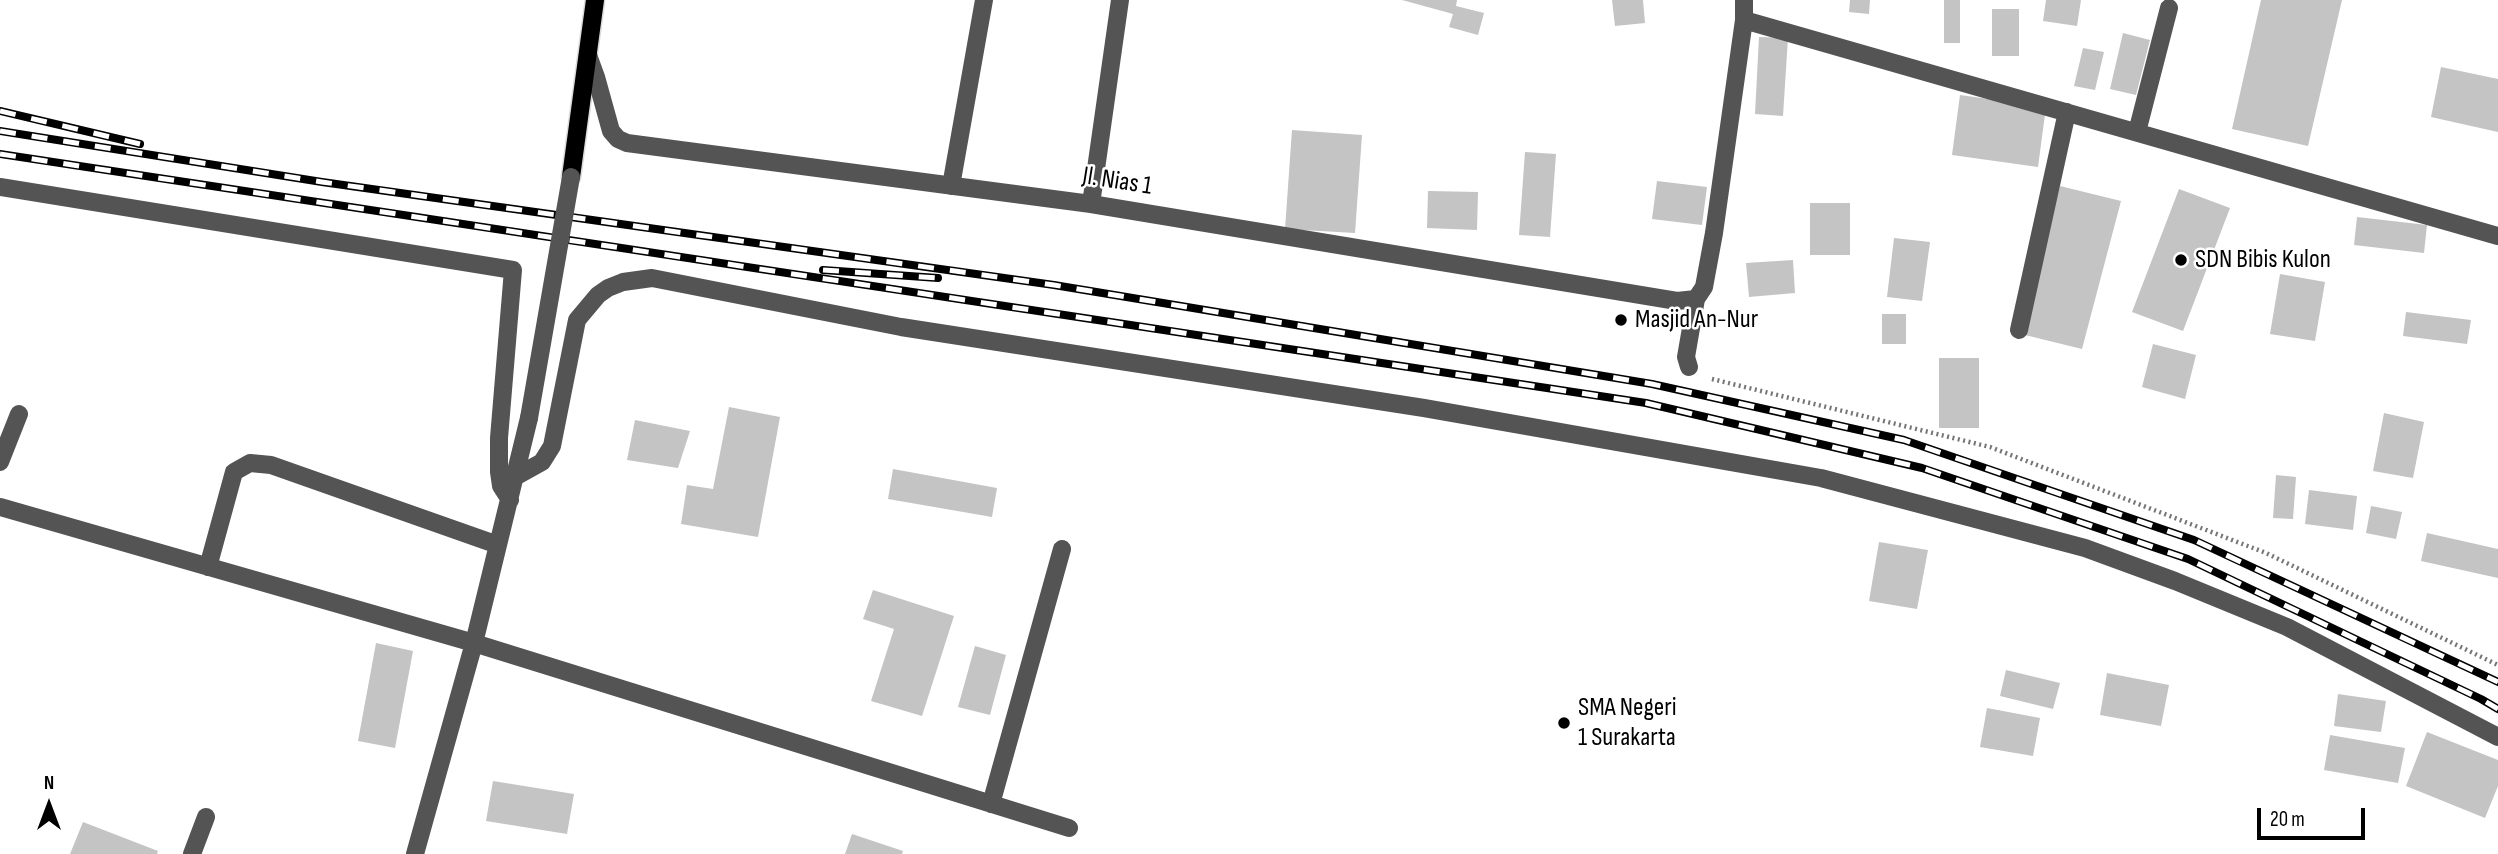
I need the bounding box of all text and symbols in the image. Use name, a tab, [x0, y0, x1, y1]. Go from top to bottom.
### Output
street label: Jl. Nias 1	[1080, 161, 1154, 203]
place label: SDN Bibis Kulon	[2195, 244, 2331, 276]
marker: SDN Bibis Kulon	[2173, 252, 2189, 268]
place label: Masjid An-Nur	[1635, 304, 1758, 336]
marker: Masjid An-Nur	[1613, 312, 1629, 328]
place label: SMA Negeri 1 Surakarta	[1578, 692, 1677, 754]
marker: SMA Negeri 1 Surakarta	[1556, 715, 1572, 731]
north arrow	[14, 770, 84, 840]
text: N	[44, 772, 54, 795]
scale bar	[2260, 794, 2368, 838]
text: 20 m	[2270, 807, 2305, 832]

